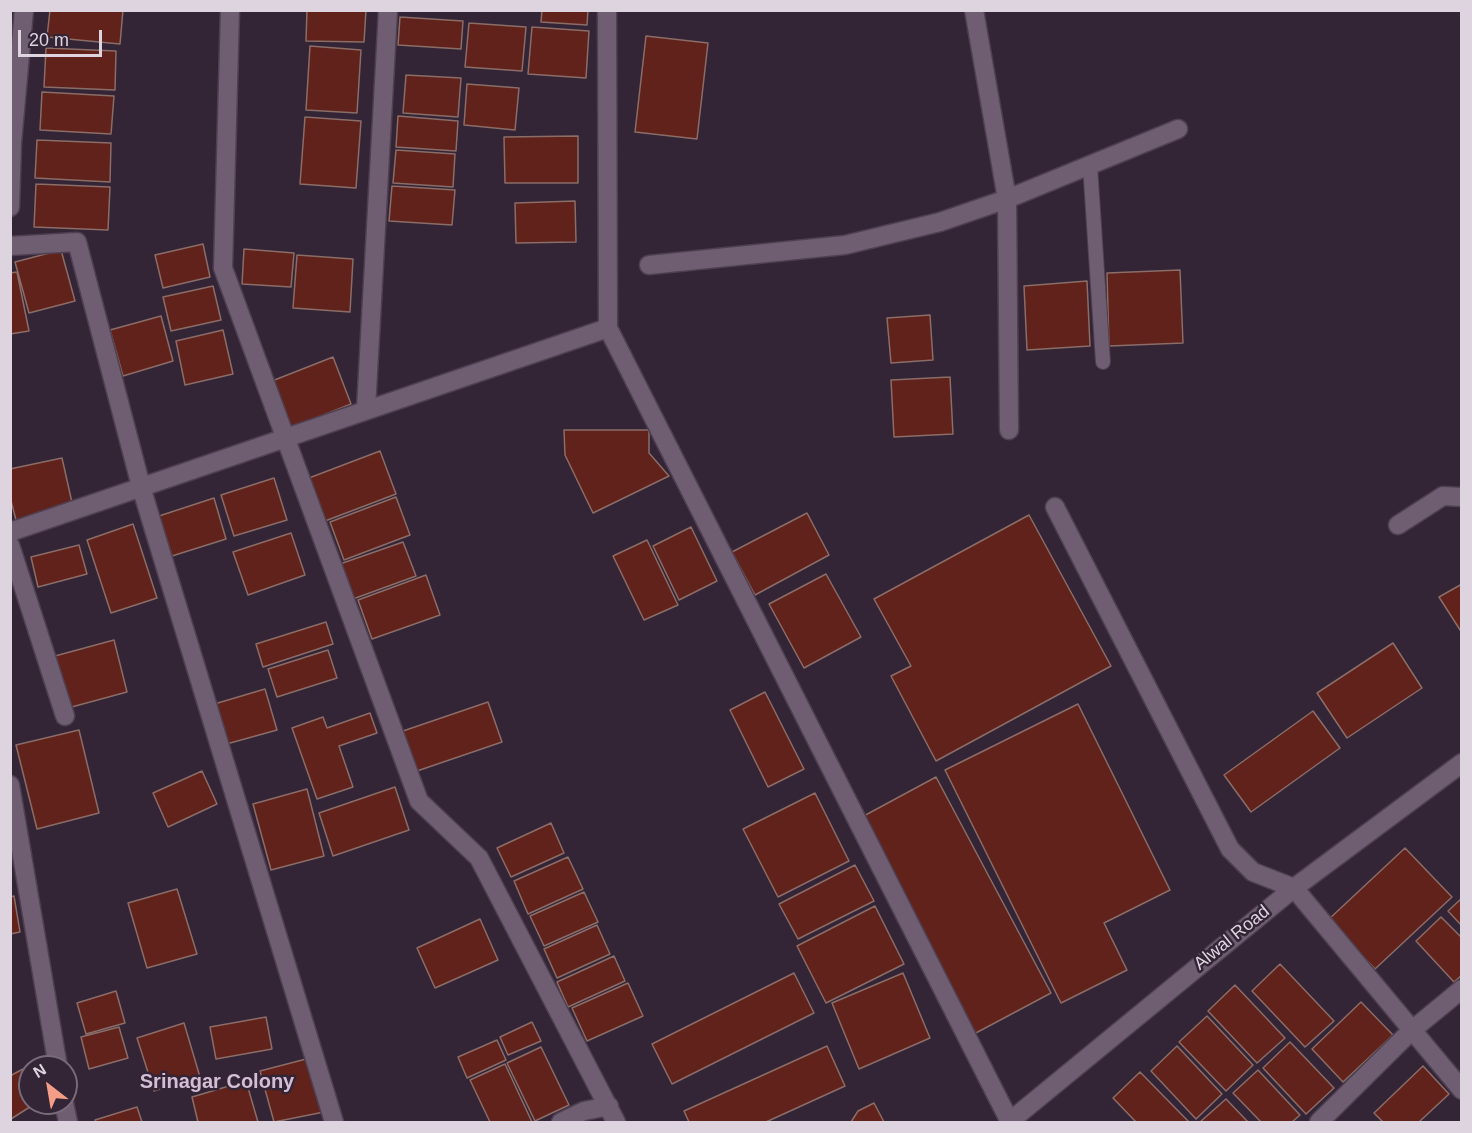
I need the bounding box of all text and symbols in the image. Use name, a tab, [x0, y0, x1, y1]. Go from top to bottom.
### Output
scale bar	[21, 18, 105, 56]
text: 20 m	[29, 30, 69, 50]
street label: Alwal Road	[1190, 901, 1274, 975]
north arrow	[18, 1055, 78, 1115]
text: N	[30, 1061, 49, 1081]
district label: Srinagar Colony	[140, 1070, 294, 1094]

